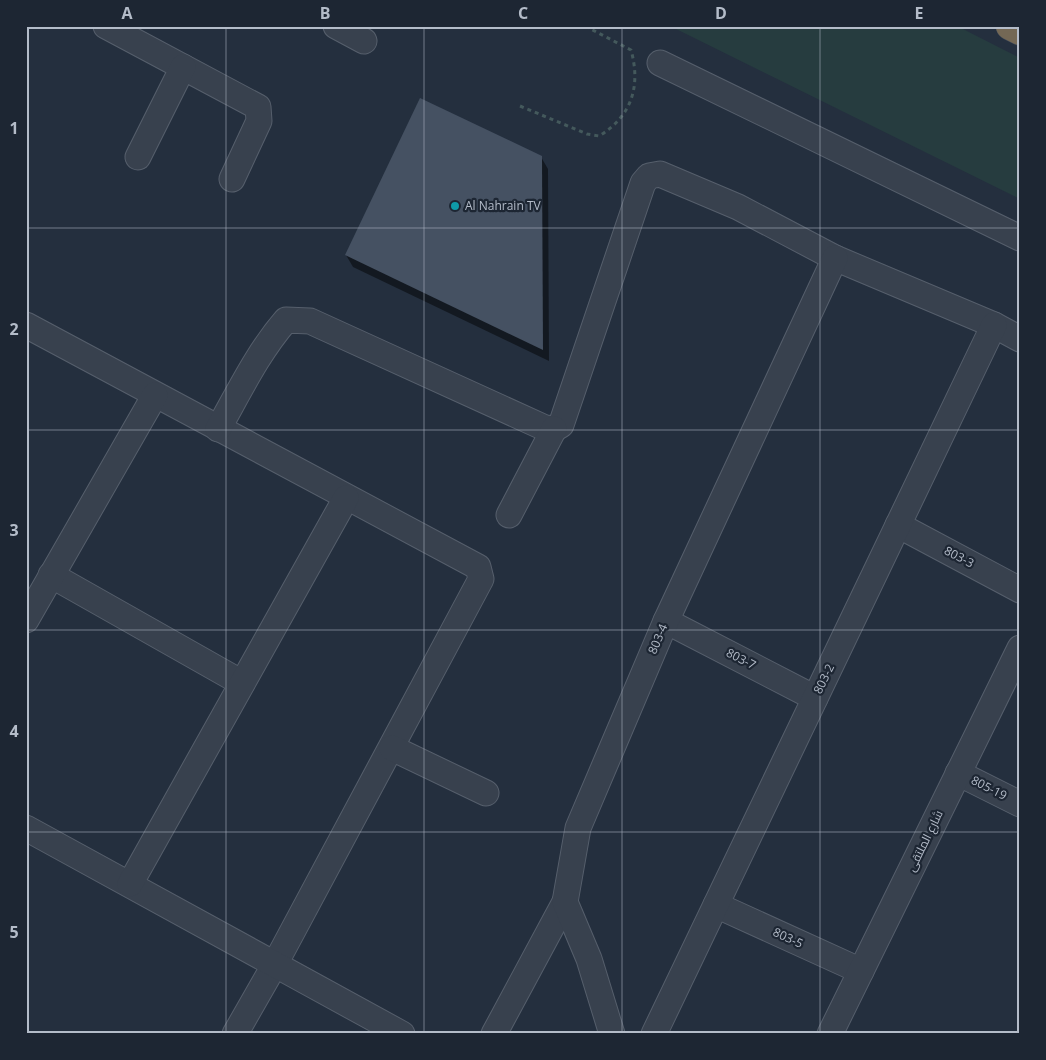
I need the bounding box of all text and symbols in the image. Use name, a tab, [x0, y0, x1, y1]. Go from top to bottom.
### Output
text: A	[121, 2, 133, 24]
text: B	[320, 2, 330, 24]
text: C	[518, 2, 528, 24]
text: D	[715, 2, 727, 24]
text: E	[915, 2, 924, 24]
text: 1	[9, 117, 19, 139]
place label: Al Nahrain TV	[465, 197, 541, 214]
marker: Al Nahrain TV	[449, 200, 461, 212]
text: 2	[9, 318, 19, 340]
text: 3	[9, 519, 19, 541]
street label: 803-3	[941, 542, 977, 571]
street label: 803-4	[644, 621, 672, 657]
street label: 803-7	[723, 644, 759, 673]
street label: 803-2	[809, 661, 838, 697]
text: 4	[9, 720, 19, 742]
street label: 805-19	[968, 771, 1010, 804]
street label: شارع الملتقى	[902, 807, 947, 874]
text: 5	[9, 921, 19, 943]
street label: 803-5	[770, 923, 806, 952]

